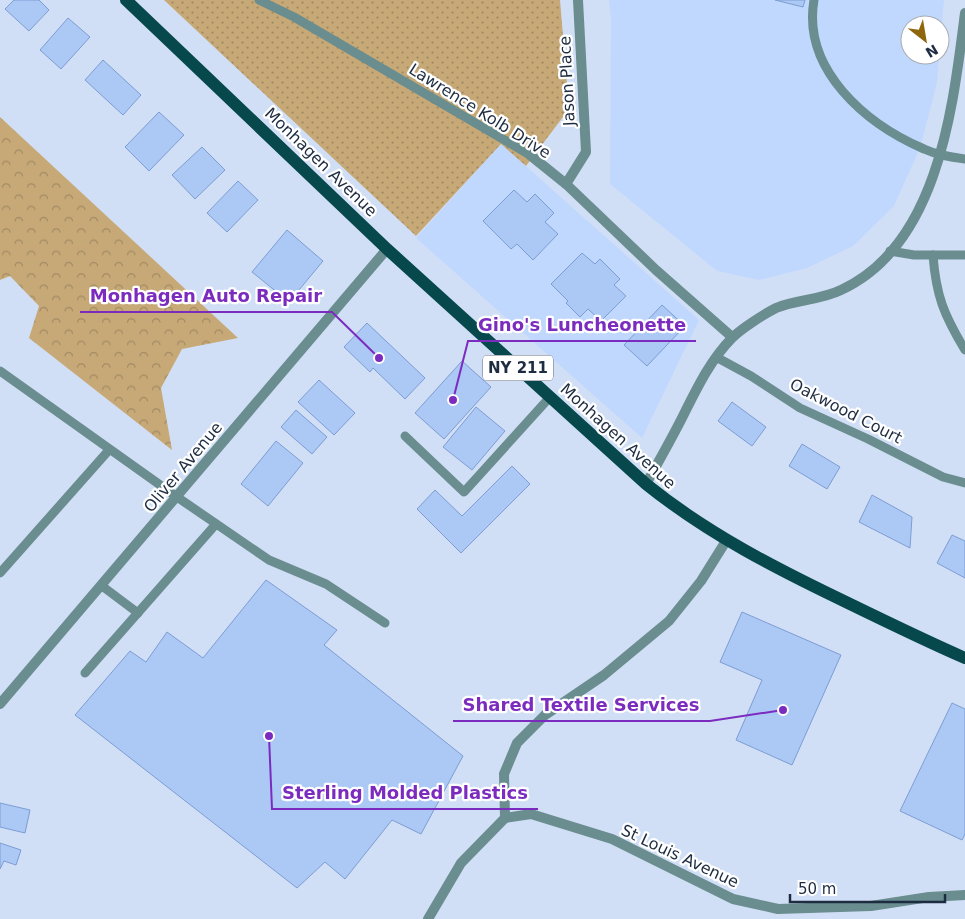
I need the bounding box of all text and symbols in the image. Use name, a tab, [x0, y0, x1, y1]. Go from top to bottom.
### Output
north arrow	[900, 15, 950, 65]
street label: Jason Place	[555, 35, 579, 128]
text: N	[923, 41, 941, 61]
street label: Lawrence Kolb Drive	[406, 60, 554, 162]
street label: Monhagen Avenue	[261, 104, 381, 220]
callout: Monhagen Auto Repair	[80, 279, 332, 312]
text: Monhagen Auto Repair	[90, 285, 322, 306]
callout: Gino's Luncheonette	[468, 308, 696, 341]
text: Gino's Luncheonette	[478, 314, 686, 335]
road number: NY 211	[483, 356, 553, 380]
street label: Oakwood Court	[787, 374, 905, 448]
street label: Monhagen Avenue	[557, 379, 679, 493]
street label: Oliver Avenue	[140, 418, 226, 516]
callout: Shared Textile Services	[453, 688, 710, 721]
text: Shared Textile Services	[463, 694, 699, 715]
callout: Sterling Molded Plastics	[272, 776, 538, 809]
text: Sterling Molded Plastics	[282, 782, 528, 803]
street label: St Louis Avenue	[618, 820, 742, 892]
scale bar	[790, 872, 945, 904]
text: 50 m	[798, 880, 836, 898]

